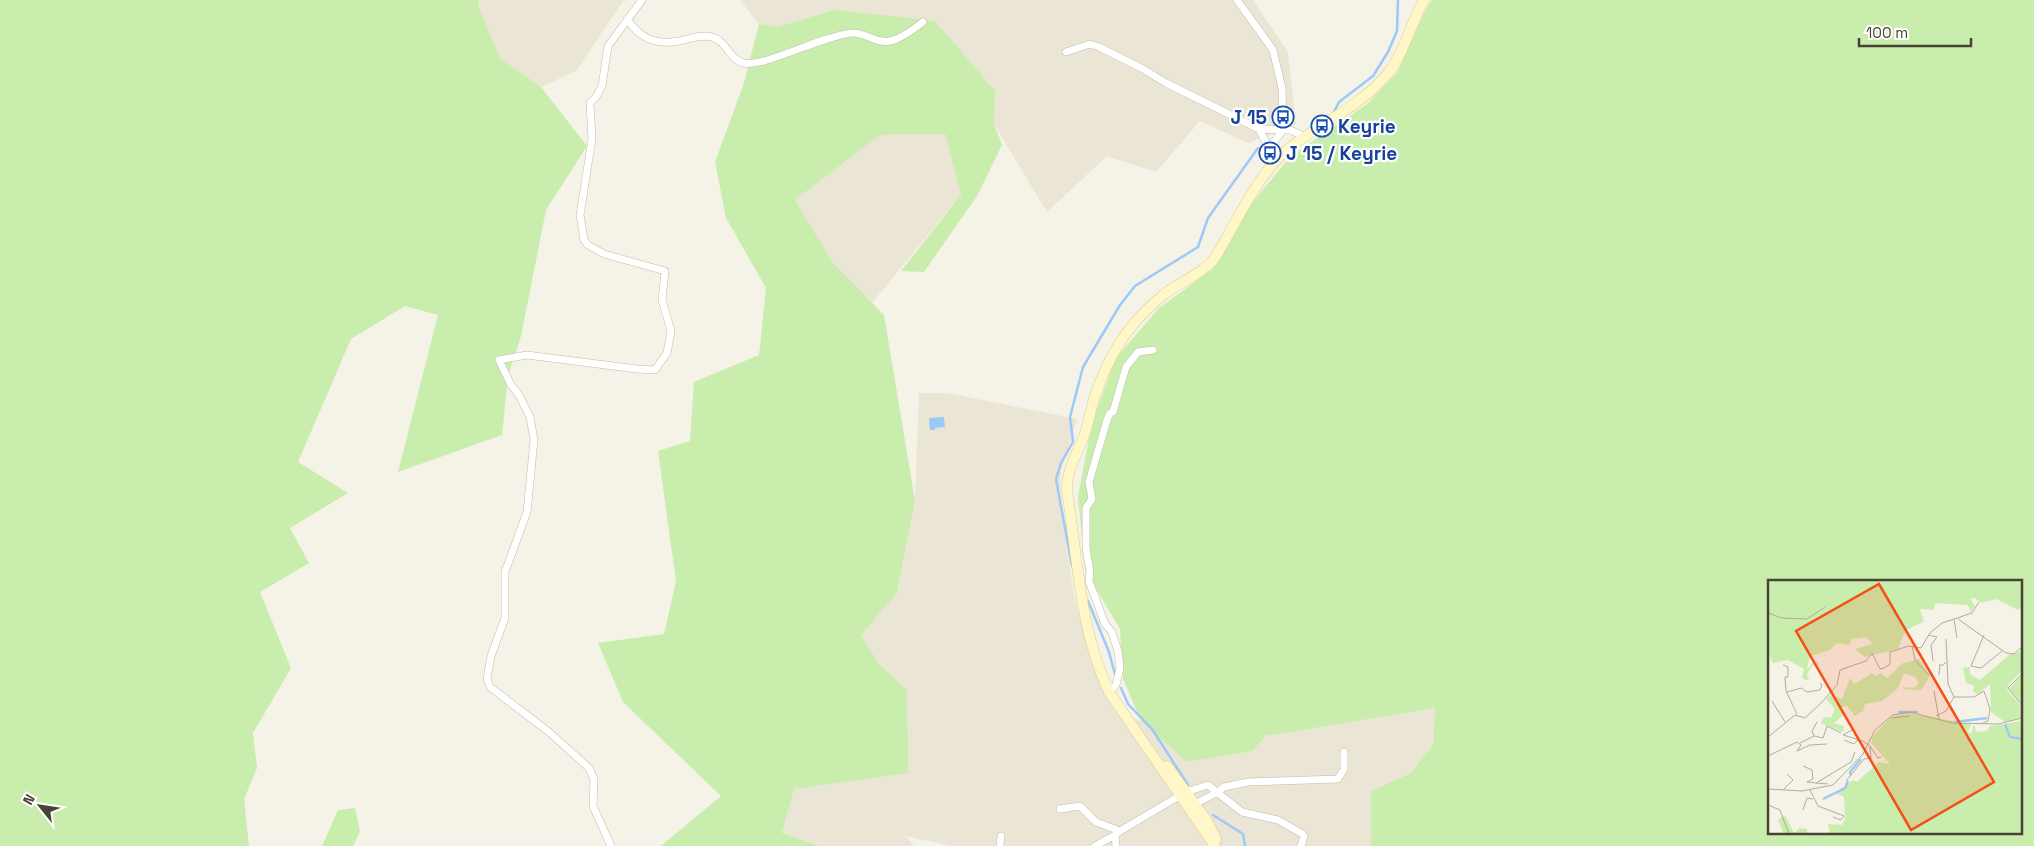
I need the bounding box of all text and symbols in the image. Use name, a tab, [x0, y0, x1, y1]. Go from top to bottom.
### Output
scale bar	[1859, 15, 1972, 47]
text: 100 m	[1866, 23, 1908, 42]
place label: J 15	[1231, 105, 1267, 130]
bus stop icon: J 15	[1271, 105, 1295, 129]
bus stop icon: Keyrie	[1310, 114, 1334, 138]
place label: Keyrie	[1338, 114, 1396, 139]
bus stop icon: J 15 / Keyrie	[1258, 141, 1282, 165]
place label: J 15 / Keyrie	[1286, 141, 1397, 166]
inset map	[1768, 580, 2022, 834]
north arrow	[15, 781, 65, 831]
text: N	[19, 791, 39, 808]

